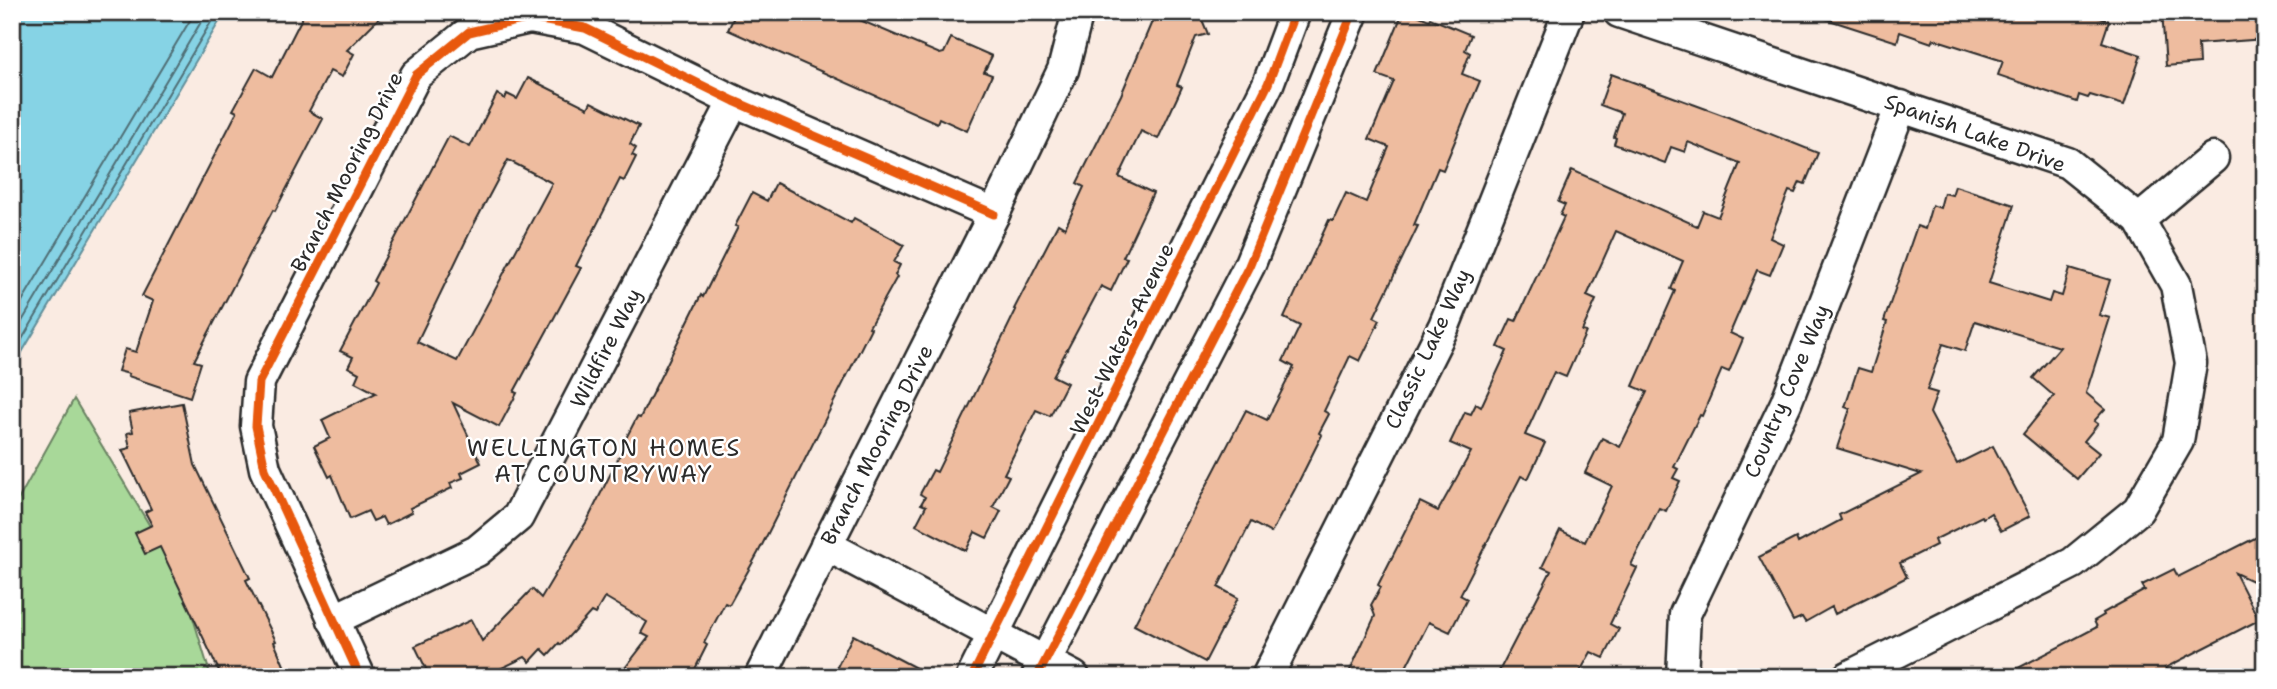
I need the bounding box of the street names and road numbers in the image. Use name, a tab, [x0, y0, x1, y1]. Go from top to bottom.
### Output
street label: Branch Mooring Drive	[284, 67, 410, 277]
street label: Spanish Lake Drive	[1881, 87, 2069, 179]
street label: West Waters Avenue	[1063, 238, 1181, 440]
street label: Classic Lake Way	[1379, 264, 1477, 434]
street label: Wildfire Way	[564, 283, 648, 413]
street label: Country Cove Way	[1738, 300, 1836, 482]
street label: Branch Mooring Drive	[814, 340, 940, 550]

